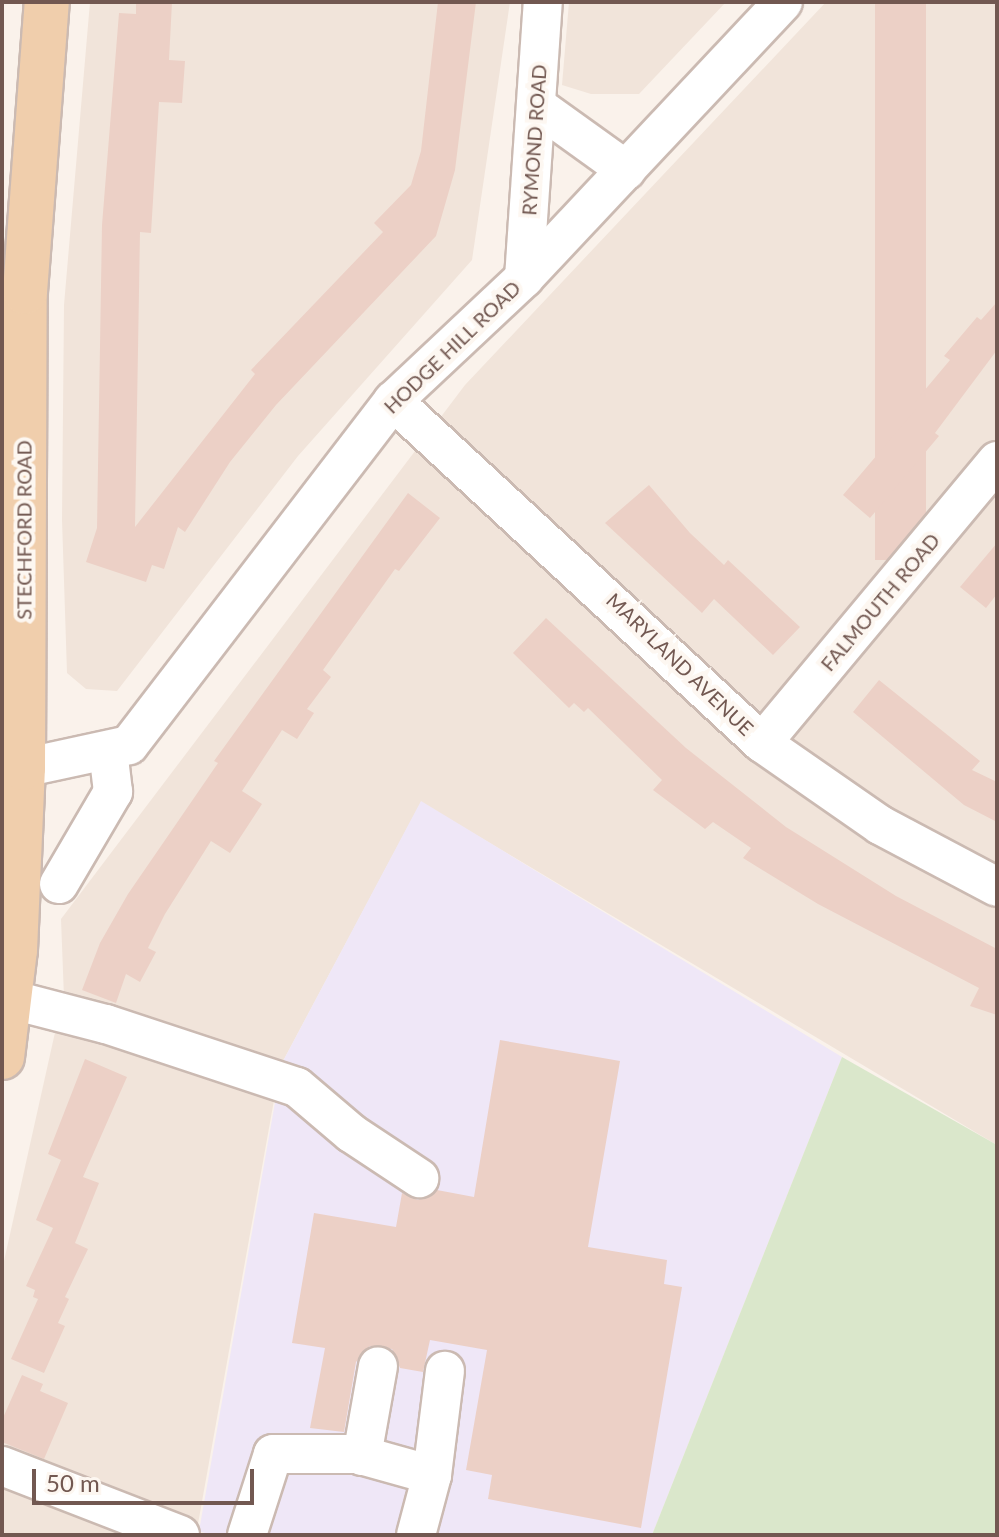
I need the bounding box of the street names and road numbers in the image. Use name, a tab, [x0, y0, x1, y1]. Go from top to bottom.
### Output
street label: RYMOND ROAD	[517, 64, 551, 216]
street label: HODGE HILL ROAD	[379, 275, 525, 419]
street label: STECHFORD ROAD	[12, 440, 36, 620]
street label: FALMOUTH ROAD	[815, 528, 945, 676]
street label: MARYLAND AVENUE	[602, 588, 758, 740]

